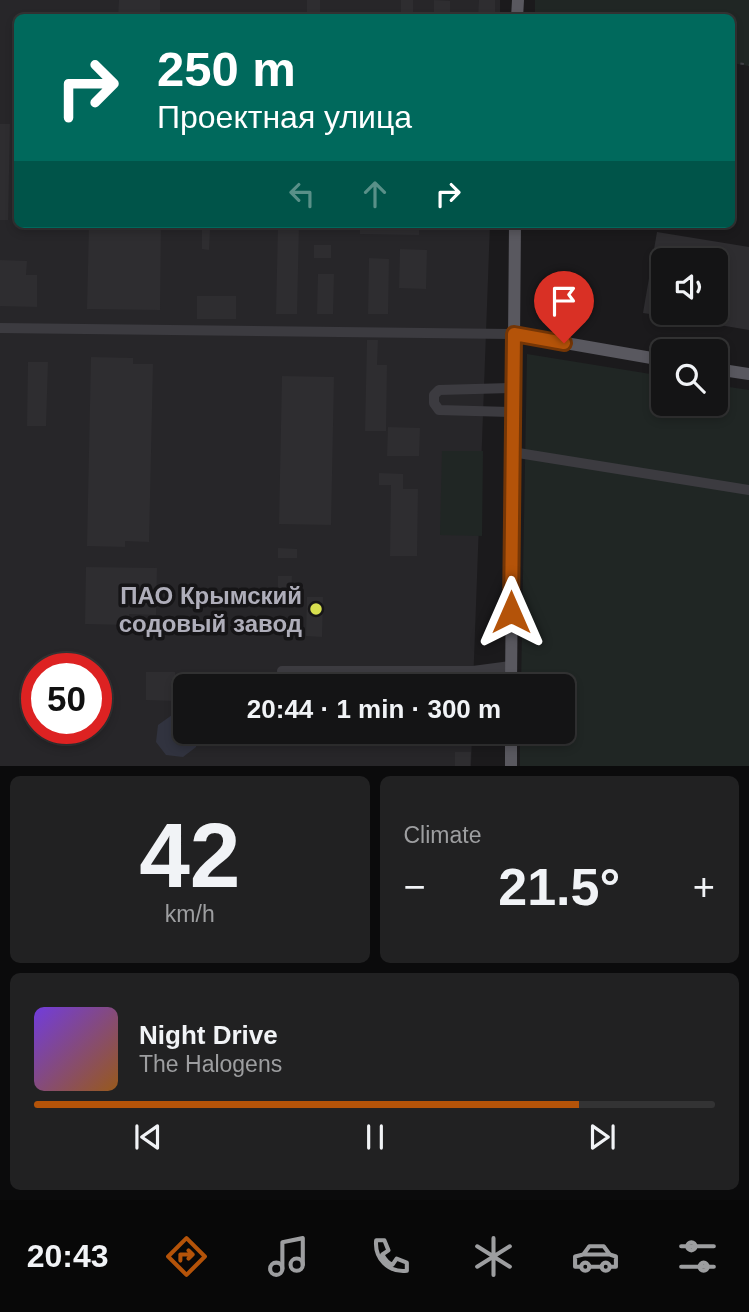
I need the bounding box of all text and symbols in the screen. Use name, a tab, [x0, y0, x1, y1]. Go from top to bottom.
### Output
icon: right	[42, 42, 133, 133]
text: 250 m	[157, 42, 296, 96]
text: Проектная улица	[157, 99, 412, 135]
icon: left	[283, 175, 321, 213]
icon: ahead	[356, 175, 394, 213]
icon: right	[429, 175, 467, 213]
map controls	[651, 248, 728, 416]
button: sound	[651, 248, 728, 325]
pin	[534, 271, 594, 343]
icon: arrive	[545, 282, 583, 320]
button: search	[651, 339, 728, 416]
position arrow	[474, 575, 548, 649]
place label: ПАО Крымский содовый завод	[119, 582, 302, 637]
marker: ПАО Крымский содовый завод	[308, 601, 324, 617]
speed limit sign: 50	[21, 653, 112, 744]
text: 20:44 · 1 min · 300 m	[247, 694, 501, 724]
text: 42	[139, 805, 240, 906]
text: Climate	[404, 822, 481, 848]
text: 21.5°	[498, 858, 620, 916]
text: −	[404, 866, 426, 908]
text: +	[693, 866, 715, 908]
text: km/h	[165, 901, 215, 927]
text: Night Drive	[139, 1020, 278, 1050]
text: The Halogens	[139, 1051, 282, 1077]
icon: previous	[129, 1118, 167, 1156]
icon: pause	[356, 1118, 394, 1156]
icon: next	[583, 1118, 621, 1156]
icon: directions	[162, 1232, 211, 1281]
icon: music	[264, 1232, 313, 1281]
icon: phone	[366, 1232, 415, 1281]
icon: climate	[469, 1232, 518, 1281]
icon: car	[571, 1232, 620, 1281]
icon: filters	[673, 1232, 722, 1281]
text: 20:43	[27, 1238, 108, 1274]

